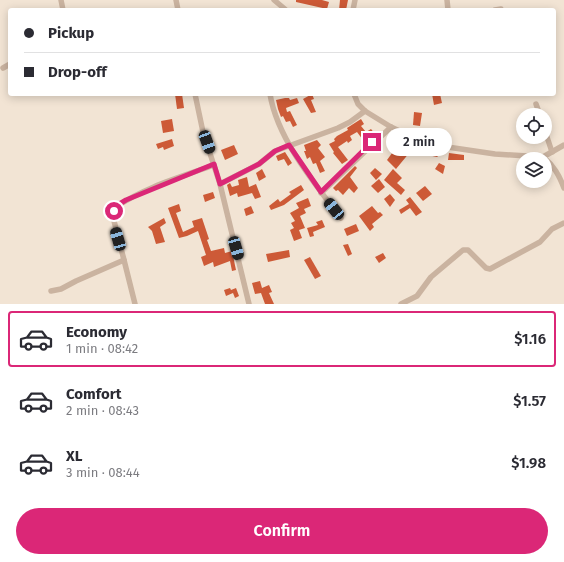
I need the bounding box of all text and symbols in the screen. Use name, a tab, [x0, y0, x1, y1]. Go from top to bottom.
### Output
text: Pickup	[48, 24, 94, 42]
text: Drop-off	[48, 63, 107, 81]
map controls	[516, 108, 552, 188]
button: locate	[516, 108, 552, 144]
callout: 2 min	[386, 128, 452, 156]
car	[197, 129, 217, 155]
route end	[363, 133, 381, 151]
text: 2 min	[403, 134, 435, 149]
button: layers	[516, 152, 552, 188]
car	[322, 196, 346, 222]
route start	[105, 202, 123, 220]
car	[109, 226, 127, 252]
car	[227, 235, 245, 261]
icon: car	[18, 321, 54, 357]
text: Economy	[66, 323, 127, 341]
text: $1.16	[514, 330, 546, 348]
text: 1 min · 08:42	[66, 341, 138, 356]
icon: car	[18, 383, 54, 419]
text: Comfort	[66, 385, 122, 403]
text: $1.57	[513, 392, 546, 410]
text: 2 min · 08:43	[66, 403, 139, 418]
icon: car	[18, 445, 54, 481]
text: XL	[66, 447, 82, 465]
text: $1.98	[511, 454, 546, 472]
text: 3 min · 08:44	[66, 465, 140, 480]
button: Confirm	[16, 508, 548, 554]

